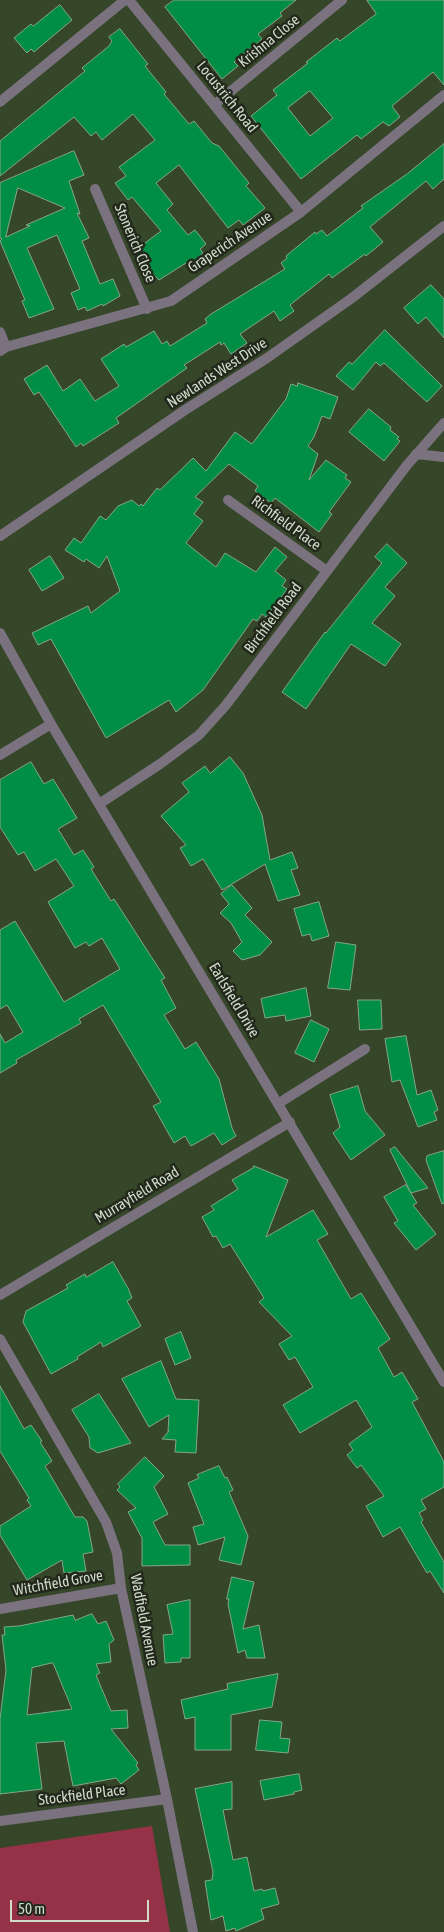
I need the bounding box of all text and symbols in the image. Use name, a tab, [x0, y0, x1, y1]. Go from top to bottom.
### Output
street label: Krishna Close	[235, 11, 303, 71]
street label: Locustrich Road	[193, 58, 261, 136]
street label: Stonerich Close	[110, 201, 160, 285]
street label: Graperich Avenue	[185, 207, 275, 277]
street label: Newlands West Drive	[164, 334, 270, 412]
street label: Richfield Place	[248, 492, 324, 554]
street label: Birchfield Road	[241, 579, 305, 657]
street label: Earlsfield Drive	[205, 960, 263, 1040]
street label: Murrayfield Road	[92, 1163, 182, 1227]
street label: Witchfield Grove	[12, 1566, 104, 1600]
street label: Wadfield Avenue	[126, 1572, 162, 1668]
street label: Stockfield Place	[37, 1781, 127, 1809]
scale bar	[12, 1890, 151, 1922]
text: 50 m	[18, 1900, 45, 1917]

